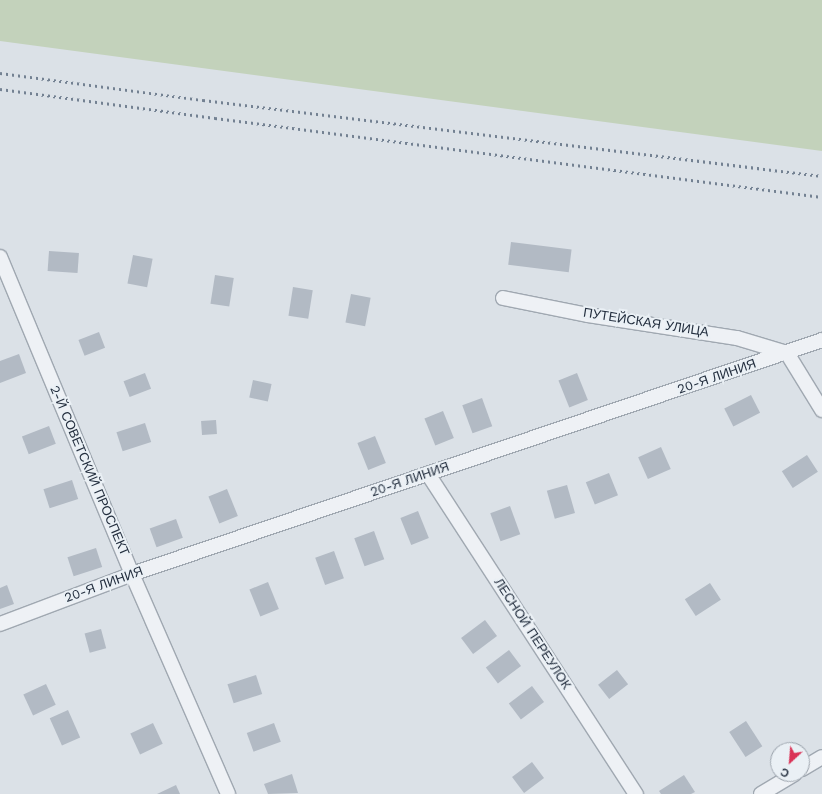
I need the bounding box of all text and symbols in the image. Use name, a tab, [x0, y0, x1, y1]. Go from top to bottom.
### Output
street label: ПУТЕЙСКАЯ УЛИЦА	[582, 305, 710, 341]
street label: 20-Я ЛИНИЯ	[676, 356, 758, 398]
street label: 2-Й СОВЕТСКИЙ ПРОСПЕКТ	[46, 384, 132, 558]
street label: 20-Я ЛИНИЯ	[369, 459, 451, 501]
street label: 20-Я ЛИНИЯ	[63, 564, 145, 606]
street label: ЛЕСНОЙ ПЕРЕУЛОК	[490, 576, 574, 692]
north arrow	[770, 742, 810, 782]
text: С	[779, 765, 791, 780]

